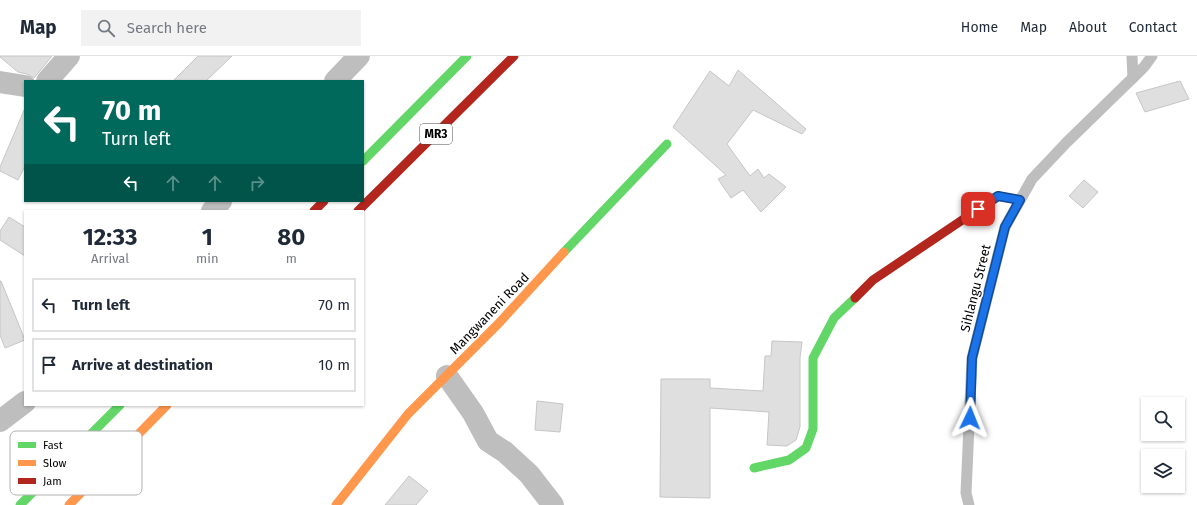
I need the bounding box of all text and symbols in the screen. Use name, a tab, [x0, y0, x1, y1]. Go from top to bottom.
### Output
search box	[81, 10, 361, 46]
text: Map	[20, 16, 57, 39]
icon: search	[95, 17, 117, 39]
text: Search here	[127, 19, 207, 37]
text: Home	[961, 19, 998, 36]
text: Map	[1020, 19, 1047, 36]
text: About	[1069, 19, 1107, 36]
text: Contact	[1129, 19, 1177, 36]
text: 70 m	[102, 94, 161, 127]
icon: left	[36, 96, 88, 148]
road number: MR3	[420, 124, 452, 144]
text: Turn left	[102, 128, 171, 150]
icon: left	[120, 172, 142, 194]
icon: ahead	[162, 172, 184, 194]
icon: ahead	[204, 172, 226, 194]
icon: right	[246, 172, 268, 194]
pin	[961, 192, 995, 226]
icon: arrive	[967, 198, 989, 220]
text: 12:33	[83, 223, 137, 251]
text: 1	[202, 223, 213, 251]
text: 80	[277, 223, 305, 251]
street label: Sihlangu Street	[957, 242, 994, 333]
text: Arrival	[91, 251, 129, 266]
text: min	[196, 251, 219, 266]
text: m	[286, 251, 297, 266]
street label: Mangwaneni Road	[447, 270, 532, 357]
icon: left	[38, 294, 60, 316]
text: Turn left	[72, 296, 130, 314]
text: 70 m	[318, 296, 350, 314]
icon: arrive	[38, 354, 60, 376]
text: Arrive at destination	[72, 356, 213, 374]
text: 10 m	[318, 356, 350, 374]
position arrow	[949, 397, 991, 439]
map controls	[1141, 397, 1185, 493]
button: search	[1141, 397, 1185, 441]
legend	[10, 431, 142, 495]
text: Fast	[43, 439, 63, 452]
button: layers	[1141, 449, 1185, 493]
text: Slow	[43, 457, 67, 470]
text: Jam	[43, 475, 62, 488]

